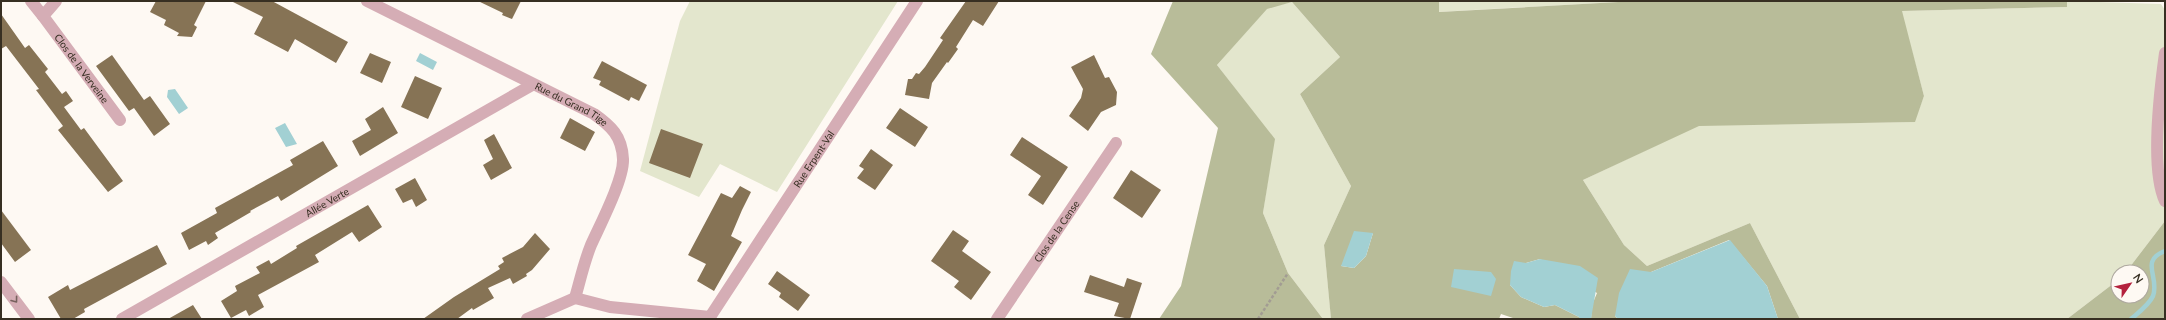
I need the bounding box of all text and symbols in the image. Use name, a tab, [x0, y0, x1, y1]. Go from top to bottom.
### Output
street label: Clos de la Verveine	[52, 31, 111, 105]
street label: Rue du Grand Tige	[533, 80, 611, 128]
street label: Rue Erpent-Val	[791, 128, 837, 190]
street label: Allée Verte	[303, 185, 351, 219]
street label: Clos de la Cense	[1031, 198, 1082, 264]
north arrow	[2110, 264, 2150, 304]
text: N	[2131, 271, 2146, 285]
one-way arrow	[10, 296, 17, 303]

